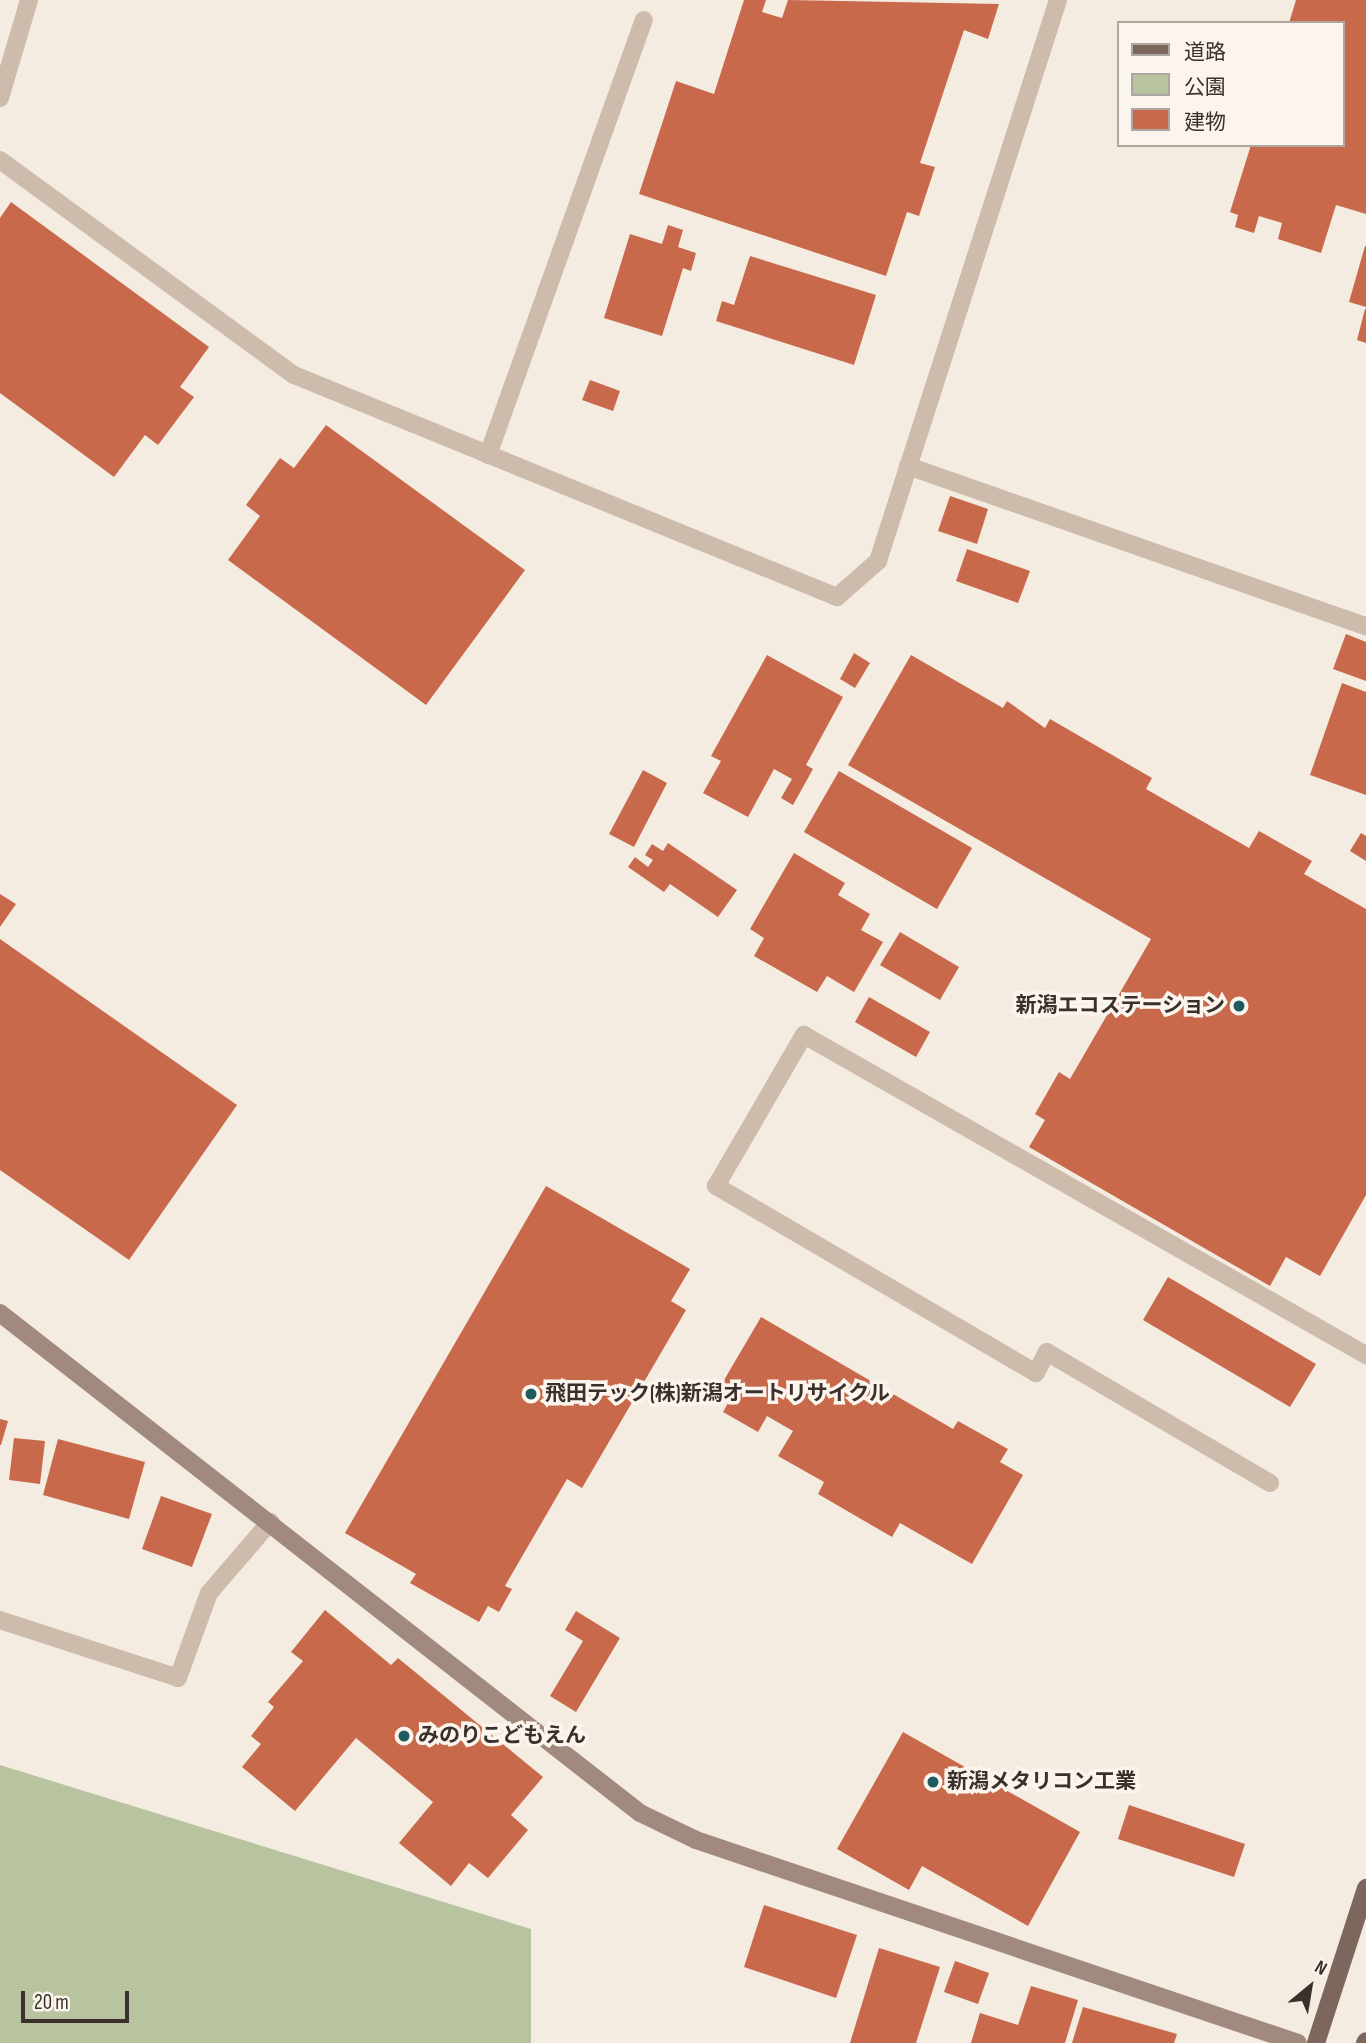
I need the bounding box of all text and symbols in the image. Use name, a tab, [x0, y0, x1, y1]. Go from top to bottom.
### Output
legend	[1118, 21, 1345, 147]
text: 道路	[1184, 40, 1226, 65]
text: 公園	[1184, 75, 1226, 100]
text: 建物	[1184, 110, 1226, 135]
place label: 新潟エコステーション	[1015, 993, 1225, 1019]
marker: 新潟エコステーション	[1231, 998, 1247, 1014]
place label: 飛田テック(株)新潟オートリサイクル	[545, 1381, 891, 1407]
marker: 飛田テック(株)新潟オートリサイクル	[523, 1386, 539, 1402]
place label: みのりこどもえん	[418, 1723, 586, 1749]
marker: みのりこどもえん	[396, 1728, 412, 1744]
place label: 新潟メタリコン工業	[947, 1769, 1136, 1795]
marker: 新潟メタリコン工業	[925, 1774, 941, 1790]
north arrow	[1275, 1952, 1345, 2022]
text: N	[1311, 1956, 1331, 1981]
scale bar	[24, 1976, 133, 2020]
text: 20 m	[34, 1990, 69, 2015]

